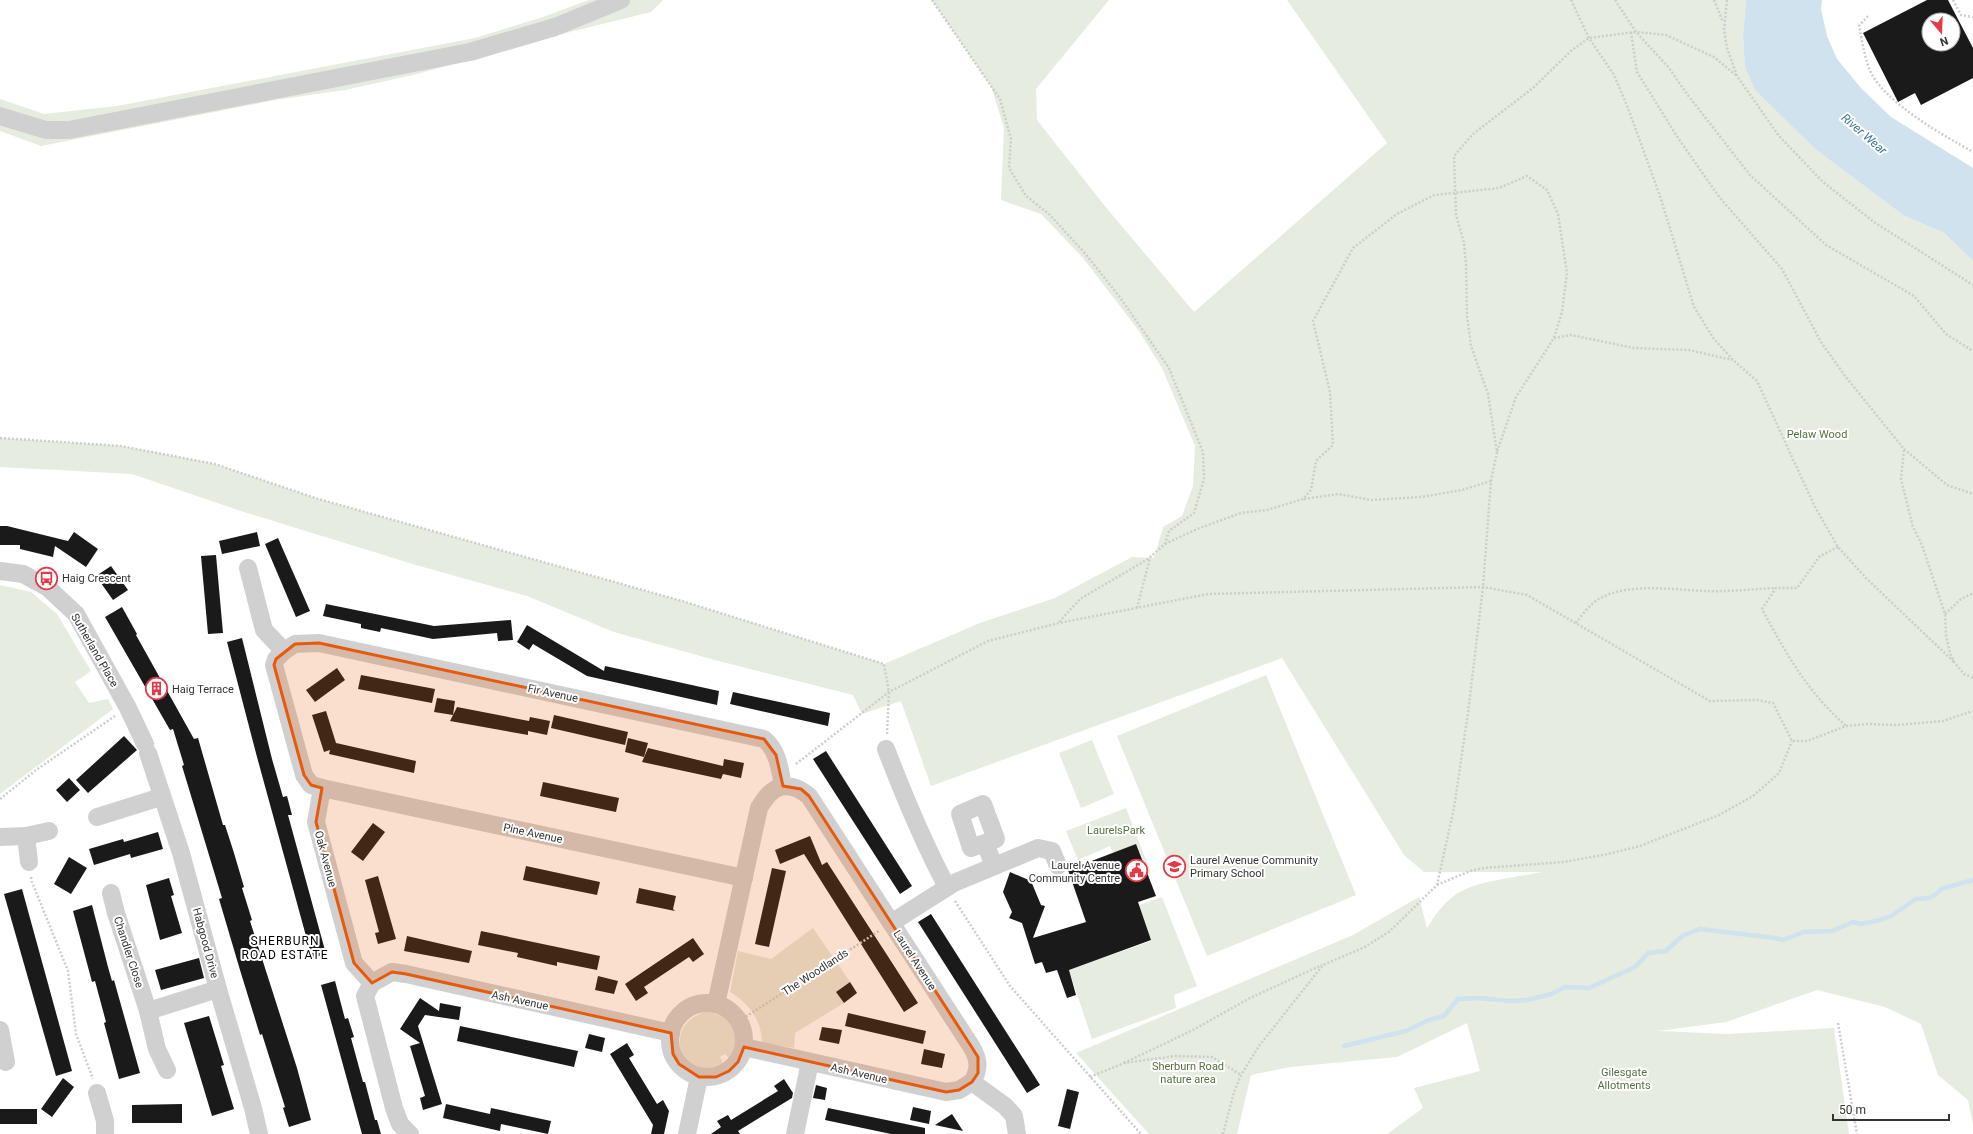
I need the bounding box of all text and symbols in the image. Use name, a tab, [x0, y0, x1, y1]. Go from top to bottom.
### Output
north arrow	[1921, 12, 1961, 52]
text: N	[1938, 34, 1950, 48]
water label: River Wear	[1839, 111, 1890, 158]
park label: Pelaw Wood	[1787, 428, 1847, 441]
bus stop icon: Haig Crescent	[34, 565, 60, 591]
place label: Haig Crescent	[62, 572, 131, 585]
street label: Sutherland Place	[68, 611, 121, 689]
building icon: Haig Terrace	[143, 676, 169, 702]
street label: Fir Avenue	[527, 682, 579, 705]
place label: Haig Terrace	[172, 683, 234, 696]
street label: Pine Avenue	[502, 821, 564, 846]
park label: LaurelsPark	[1087, 824, 1145, 837]
street label: Oak Avenue	[312, 830, 339, 889]
school or university icon: Laurel Avenue Community Primary School	[1161, 853, 1187, 879]
place label: Laurel Avenue Community Primary School	[1190, 854, 1319, 880]
public building icon: Laurel Avenue Community Centre	[1123, 858, 1149, 884]
place label: Laurel Avenue Community Centre	[1029, 859, 1120, 885]
street label: Habgood Drive	[190, 906, 221, 980]
street label: Chandler Close	[111, 915, 146, 990]
street label: Laurel Avenue	[890, 928, 939, 993]
district label: SHERBURN ROAD ESTATE	[242, 934, 328, 962]
street label: The Woodlands	[780, 946, 851, 999]
street label: Ash Avenue	[490, 988, 550, 1013]
park label: Sherburn Road nature area	[1152, 1060, 1224, 1086]
street label: Ash Avenue	[829, 1061, 889, 1086]
park label: Gilesgate Allotments	[1597, 1066, 1651, 1092]
scale bar	[1833, 1096, 1949, 1122]
text: 50 m	[1839, 1103, 1866, 1117]

